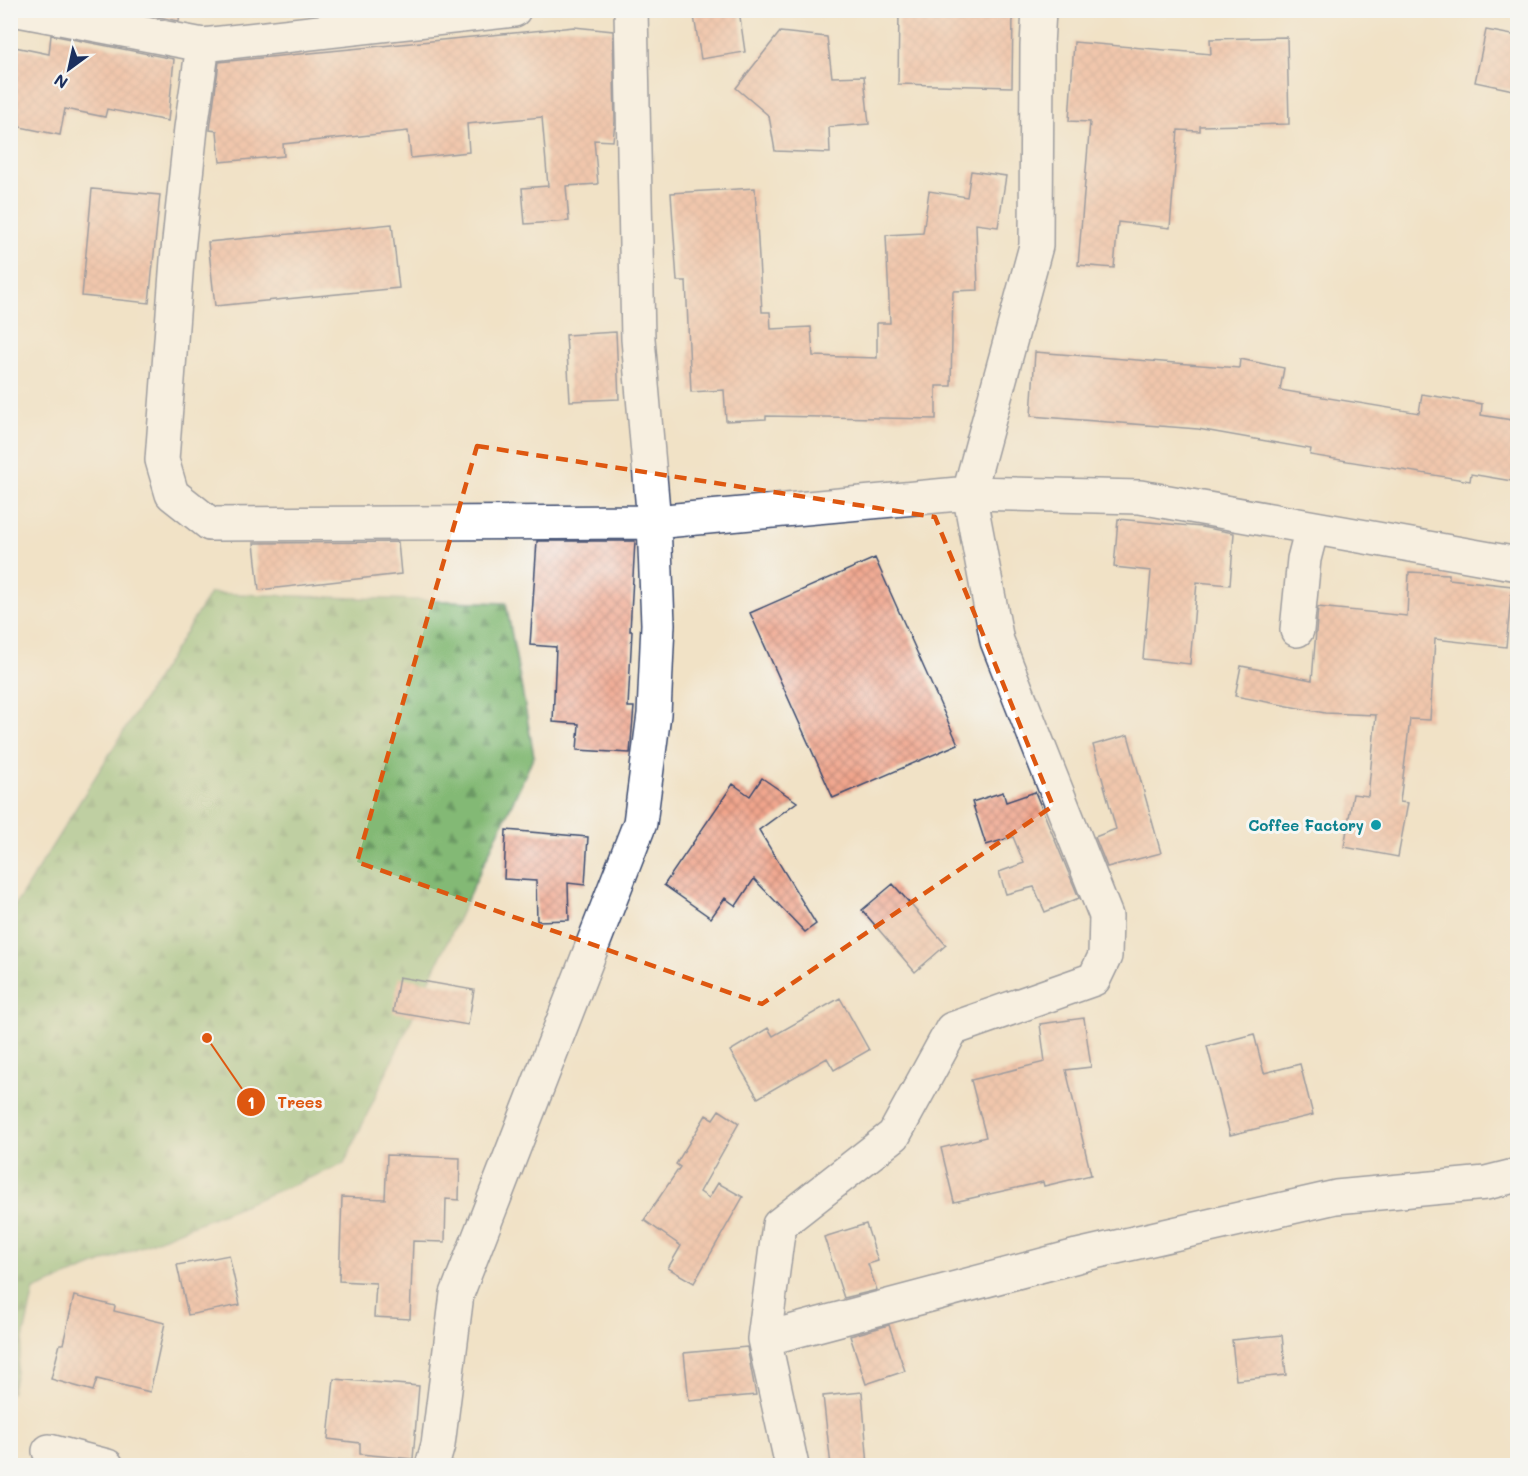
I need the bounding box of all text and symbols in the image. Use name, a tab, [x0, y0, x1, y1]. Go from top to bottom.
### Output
north arrow	[39, 39, 99, 99]
text: N	[50, 70, 71, 94]
place label: Coffee Factory	[1248, 815, 1364, 835]
marker: Coffee Factory	[1369, 818, 1383, 832]
callout: Trees	[236, 1085, 335, 1119]
text: 1	[247, 1090, 255, 1114]
text: Trees	[278, 1091, 322, 1112]

